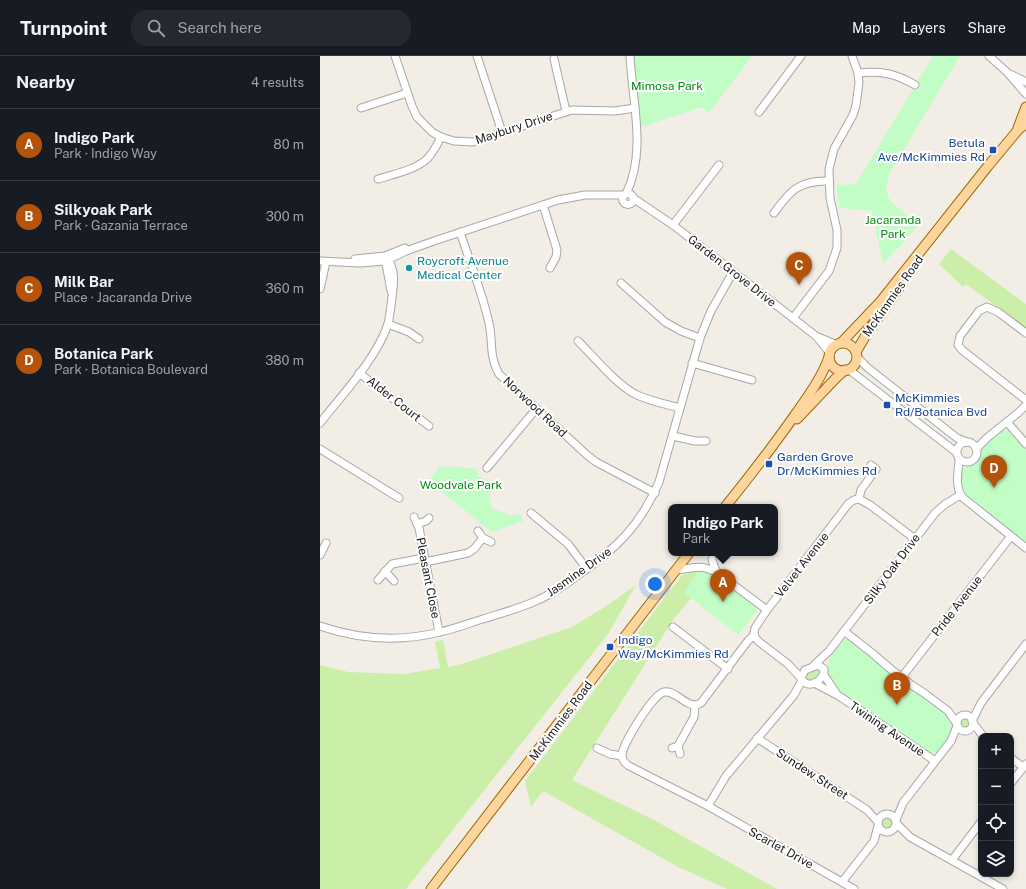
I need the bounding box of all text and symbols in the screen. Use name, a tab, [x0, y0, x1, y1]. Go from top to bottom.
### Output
search box	[131, 10, 411, 46]
text: Turnpoint	[20, 17, 107, 39]
icon: search	[145, 17, 167, 39]
text: Search here	[177, 19, 262, 36]
text: Map	[852, 20, 880, 36]
text: Layers	[902, 20, 946, 36]
text: Share	[968, 20, 1006, 36]
text: Nearby	[16, 72, 75, 92]
text: 4 results	[251, 75, 304, 90]
park label: Mimosa Park	[631, 79, 703, 93]
street label: Maybury Drive	[474, 109, 555, 147]
text: Indigo Park	[54, 129, 135, 146]
place label: Betula Ave/McKimmies Rd	[878, 136, 985, 164]
text: A	[24, 137, 34, 152]
text: 80 m	[273, 137, 304, 152]
marker: Betula Ave/McKimmies Rd	[988, 145, 998, 155]
text: Park · Indigo Way	[54, 146, 157, 161]
text: Silkyoak Park	[54, 201, 153, 218]
text: B	[25, 209, 33, 224]
text: 300 m	[266, 209, 304, 224]
park label: Jacaranda Park	[865, 213, 921, 241]
text: Park · Gazania Terrace	[54, 218, 188, 233]
street label: Garden Grove Drive	[685, 232, 779, 310]
pin: C	[786, 252, 812, 285]
street label: McKimmies Road	[860, 253, 926, 339]
place label: Roycroft Avenue Medical Center	[417, 254, 509, 282]
marker: Roycroft Avenue Medical Center	[404, 263, 414, 273]
text: Milk Bar	[54, 273, 114, 290]
text: C	[24, 281, 34, 296]
text: 360 m	[266, 281, 304, 296]
text: Place · Jacaranda Drive	[54, 290, 192, 305]
text: Botanica Park	[54, 345, 153, 362]
text: D	[24, 353, 34, 368]
text: 380 m	[265, 353, 304, 368]
text: Park · Botanica Boulevard	[54, 362, 208, 377]
street label: Alder Court	[364, 374, 424, 425]
street label: Norwood Road	[500, 374, 570, 440]
place label: McKimmies Rd/Botanica Bvd	[895, 391, 987, 419]
marker: McKimmies Rd/Botanica Bvd	[882, 400, 892, 410]
place label: Garden Grove Dr/McKimmies Rd	[777, 450, 877, 478]
pin: D	[981, 455, 1007, 488]
marker: Garden Grove Dr/McKimmies Rd	[764, 459, 774, 469]
park label: Woodvale Park	[420, 478, 503, 492]
popup	[668, 504, 778, 556]
text: Indigo Park	[683, 514, 763, 531]
street label: Velvet Avenue	[772, 529, 832, 600]
text: Park	[683, 531, 710, 546]
street label: Silky Oak Drive	[861, 531, 923, 607]
street label: Pleasant Close	[413, 536, 443, 620]
street label: Jasmine Drive	[544, 544, 614, 600]
pin: A	[710, 569, 736, 602]
street label: Pride Avenue	[929, 573, 985, 639]
your location	[645, 574, 665, 594]
place label: Indigo Way/McKimmies Rd	[618, 633, 729, 661]
marker: Indigo Way/McKimmies Rd	[605, 642, 615, 652]
pin: B	[884, 672, 910, 705]
street label: McKimmies Road	[526, 678, 596, 764]
street label: Twining Avenue	[847, 699, 927, 759]
map controls	[978, 733, 1014, 877]
button: +	[978, 733, 1014, 769]
street label: Sundew Street	[773, 745, 851, 803]
button: −	[978, 769, 1014, 805]
button: locate	[978, 805, 1014, 841]
street label: Scarlet Drive	[746, 824, 816, 872]
button: layers	[978, 841, 1014, 877]

